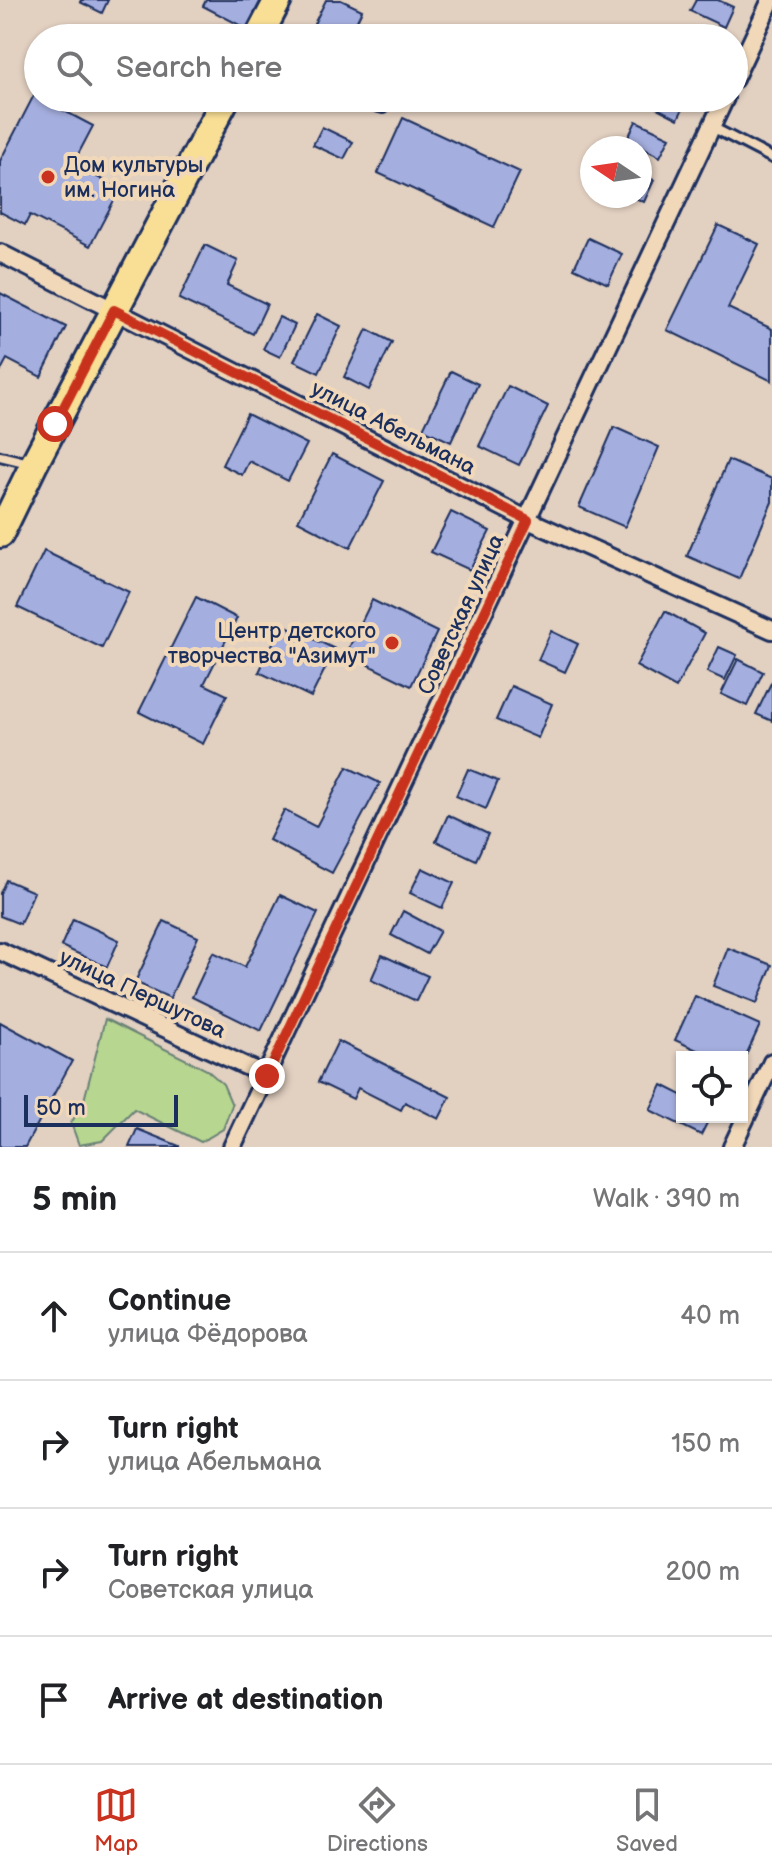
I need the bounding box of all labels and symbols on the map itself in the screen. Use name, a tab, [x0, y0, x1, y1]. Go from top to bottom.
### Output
north arrow	[580, 136, 652, 208]
place label: Дом культуры им. Ногина	[64, 152, 203, 204]
marker: Дом культуры им. Ногина	[39, 168, 57, 186]
street label: улица Абельмана	[307, 375, 480, 481]
route start	[37, 406, 73, 442]
street label: Советская улица	[412, 530, 510, 699]
place label: Центр детского творчества "Азимут"	[168, 618, 376, 670]
marker: Центр детского творчества "Азимут"	[383, 634, 401, 652]
street label: улица Першутова	[55, 944, 230, 1045]
route end	[249, 1058, 285, 1094]
scale bar	[24, 1091, 178, 1127]

